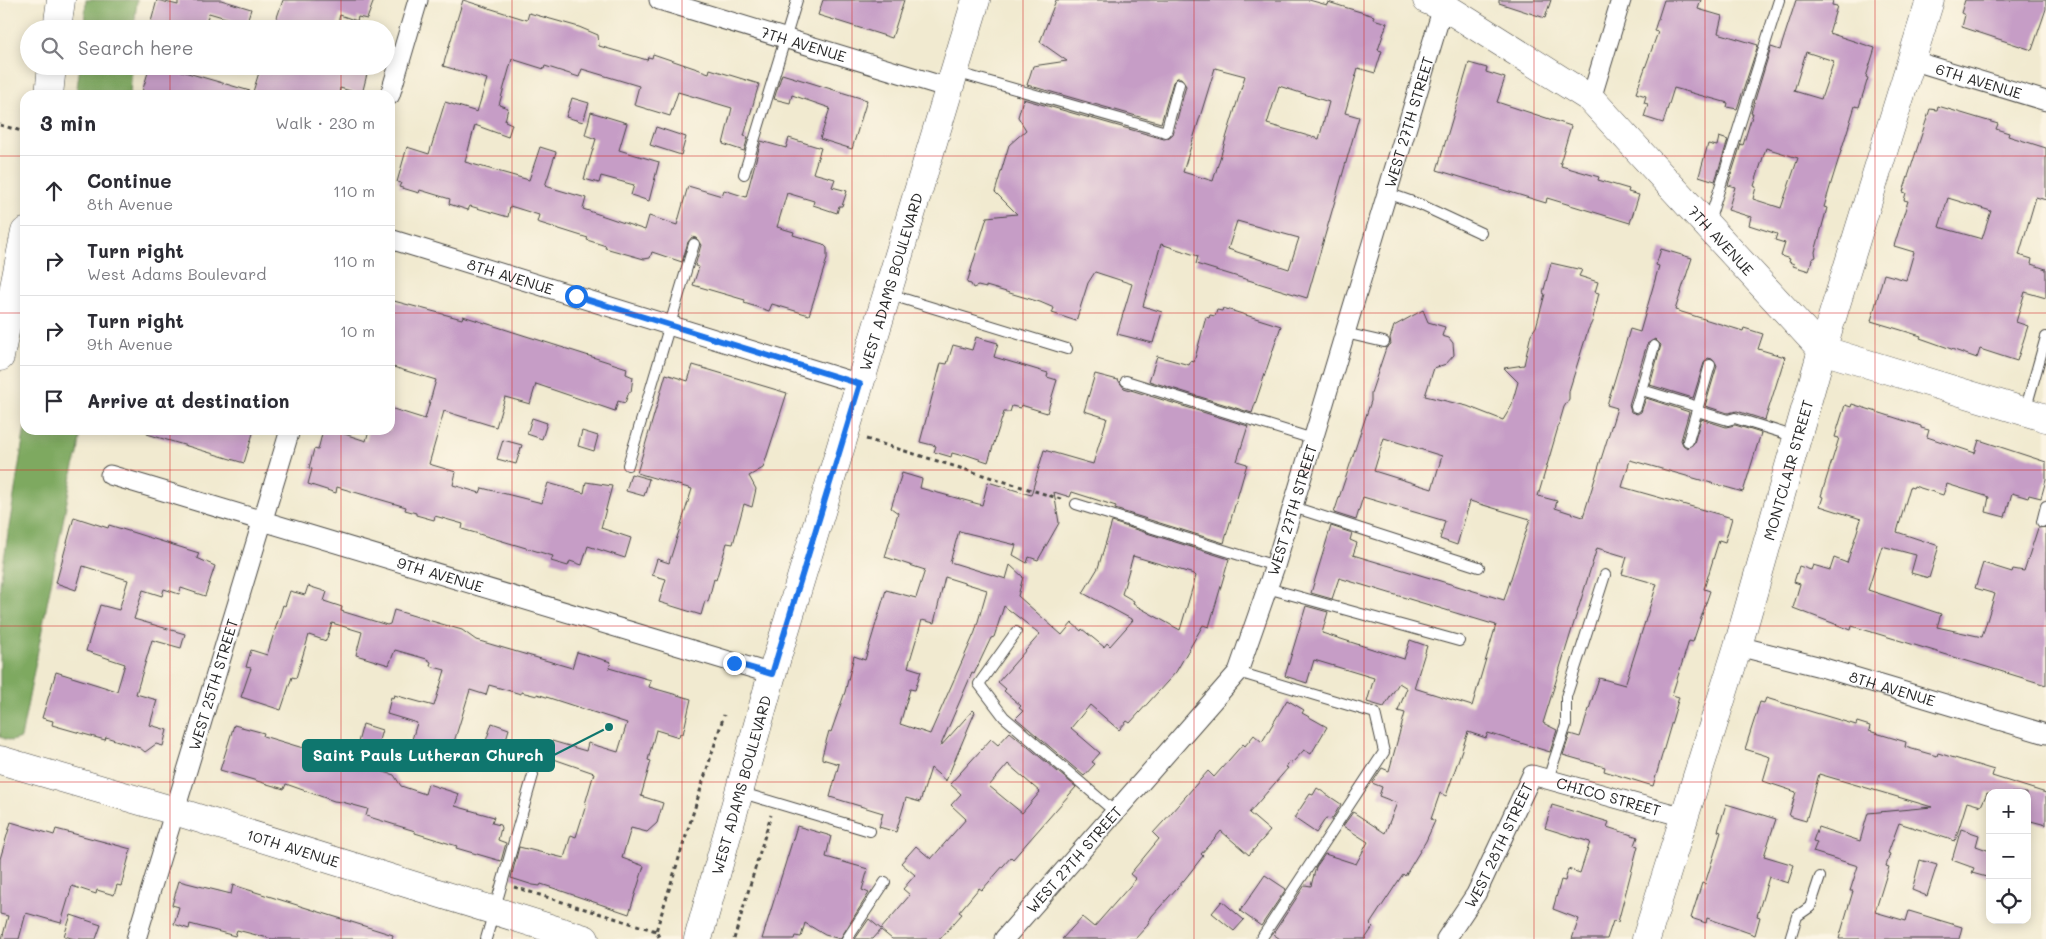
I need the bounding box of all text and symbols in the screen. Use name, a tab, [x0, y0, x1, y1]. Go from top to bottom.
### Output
search box	[20, 20, 395, 75]
street label: 7TH AVENUE	[758, 21, 849, 66]
icon: search	[38, 34, 66, 62]
text: Search here	[78, 35, 194, 60]
street label: WEST 27TH STREET	[1379, 54, 1438, 190]
street label: 6TH AVENUE	[1933, 58, 2025, 103]
text: 3 min	[40, 109, 96, 136]
text: Walk · 230 m	[275, 112, 375, 133]
text: Continue	[87, 168, 172, 193]
icon: ahead	[40, 177, 68, 205]
text: 110 m	[333, 180, 375, 201]
street label: WEST ADAMS BOULEVARD	[854, 190, 927, 373]
text: 8th Avenue	[87, 193, 173, 214]
street label: 7TH AVENUE	[1684, 201, 1759, 280]
text: Turn right	[87, 238, 184, 263]
icon: right	[40, 247, 68, 275]
text: 110 m	[333, 250, 375, 271]
street label: 8TH AVENUE	[465, 253, 556, 299]
text: West Adams Boulevard	[87, 263, 266, 284]
route start	[565, 285, 588, 308]
text: Turn right	[87, 308, 184, 333]
icon: right	[40, 317, 68, 345]
text: 10 m	[340, 320, 375, 341]
text: 9th Avenue	[87, 333, 173, 354]
icon: arrive	[40, 387, 68, 415]
text: Arrive at destination	[87, 388, 290, 413]
street label: MONTCLAIR STREET	[1758, 397, 1817, 543]
street label: WEST 27TH STREET	[1262, 442, 1321, 578]
street label: 9TH AVENUE	[395, 552, 486, 597]
street label: WEST 25TH STREET	[184, 616, 242, 753]
route end	[723, 652, 746, 675]
street label: 8TH AVENUE	[1847, 666, 1938, 711]
street label: WEST ADAMS BOULEVARD	[706, 693, 776, 877]
callout: Saint Pauls Lutheran Church	[303, 740, 554, 771]
text: Saint Pauls Lutheran Church	[313, 744, 543, 765]
street label: CHICO STREET	[1554, 772, 1663, 820]
street label: WEST 28TH STREET	[1460, 779, 1537, 912]
map controls	[1986, 789, 2031, 924]
button: +	[1986, 789, 2031, 834]
street label: WEST 27TH STREET	[1022, 802, 1126, 917]
street label: 10TH AVENUE	[244, 824, 342, 872]
button: −	[1986, 834, 2031, 879]
button: locate	[1986, 879, 2031, 924]

